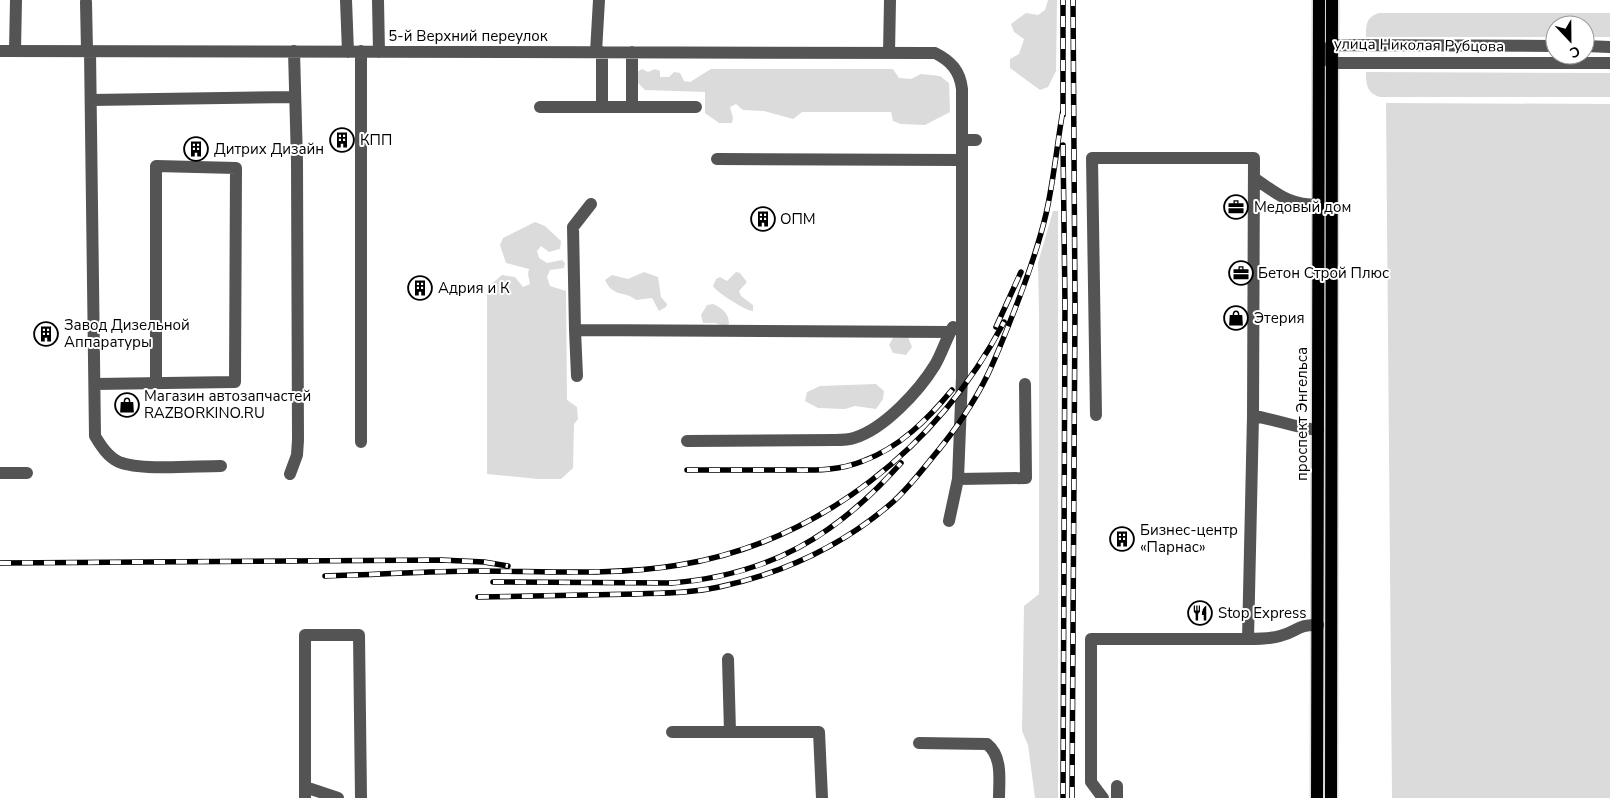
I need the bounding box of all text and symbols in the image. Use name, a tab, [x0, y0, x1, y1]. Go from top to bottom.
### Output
north arrow	[1545, 15, 1595, 65]
street label: 5-й Верхний переулок	[388, 26, 548, 46]
street label: улица Николая Рубцова	[1334, 34, 1504, 56]
text: С	[1566, 41, 1583, 62]
building icon: КПП	[329, 127, 355, 153]
place label: КПП	[360, 130, 392, 150]
building icon: Дитрих Дизайн	[183, 136, 209, 162]
place label: Дитрих Дизайн	[214, 139, 324, 159]
office icon: Медовый дом	[1223, 194, 1249, 220]
place label: Медовый дом	[1254, 197, 1351, 217]
building icon: ОПМ	[750, 206, 776, 232]
place label: ОПМ	[780, 209, 816, 229]
office icon: Бетон Строй Плюс	[1228, 260, 1254, 286]
place label: Бетон Строй Плюс	[1258, 263, 1389, 283]
building icon: Адрия и К	[407, 275, 433, 301]
place label: Адрия и К	[438, 278, 510, 298]
shop icon: Этерия	[1223, 305, 1249, 331]
place label: Этерия	[1254, 308, 1305, 328]
place label: Завод Дизельной Аппаратуры	[64, 315, 190, 352]
building icon: Завод Дизельной Аппаратуры	[33, 321, 59, 347]
street label: проспект Энгельса	[1292, 347, 1312, 481]
place label: Магазин автозапчастей RAZBORKINO.RU	[144, 386, 311, 423]
shop icon: Магазин автозапчастей RAZBORKINO.RU	[114, 392, 140, 418]
place label: Бизнес-центр «Парнас»	[1140, 520, 1238, 557]
building icon: Бизнес-центр «Парнас»	[1109, 526, 1135, 552]
restaurant icon: Stop Express	[1187, 600, 1213, 626]
place label: Stop Express	[1218, 603, 1306, 623]

